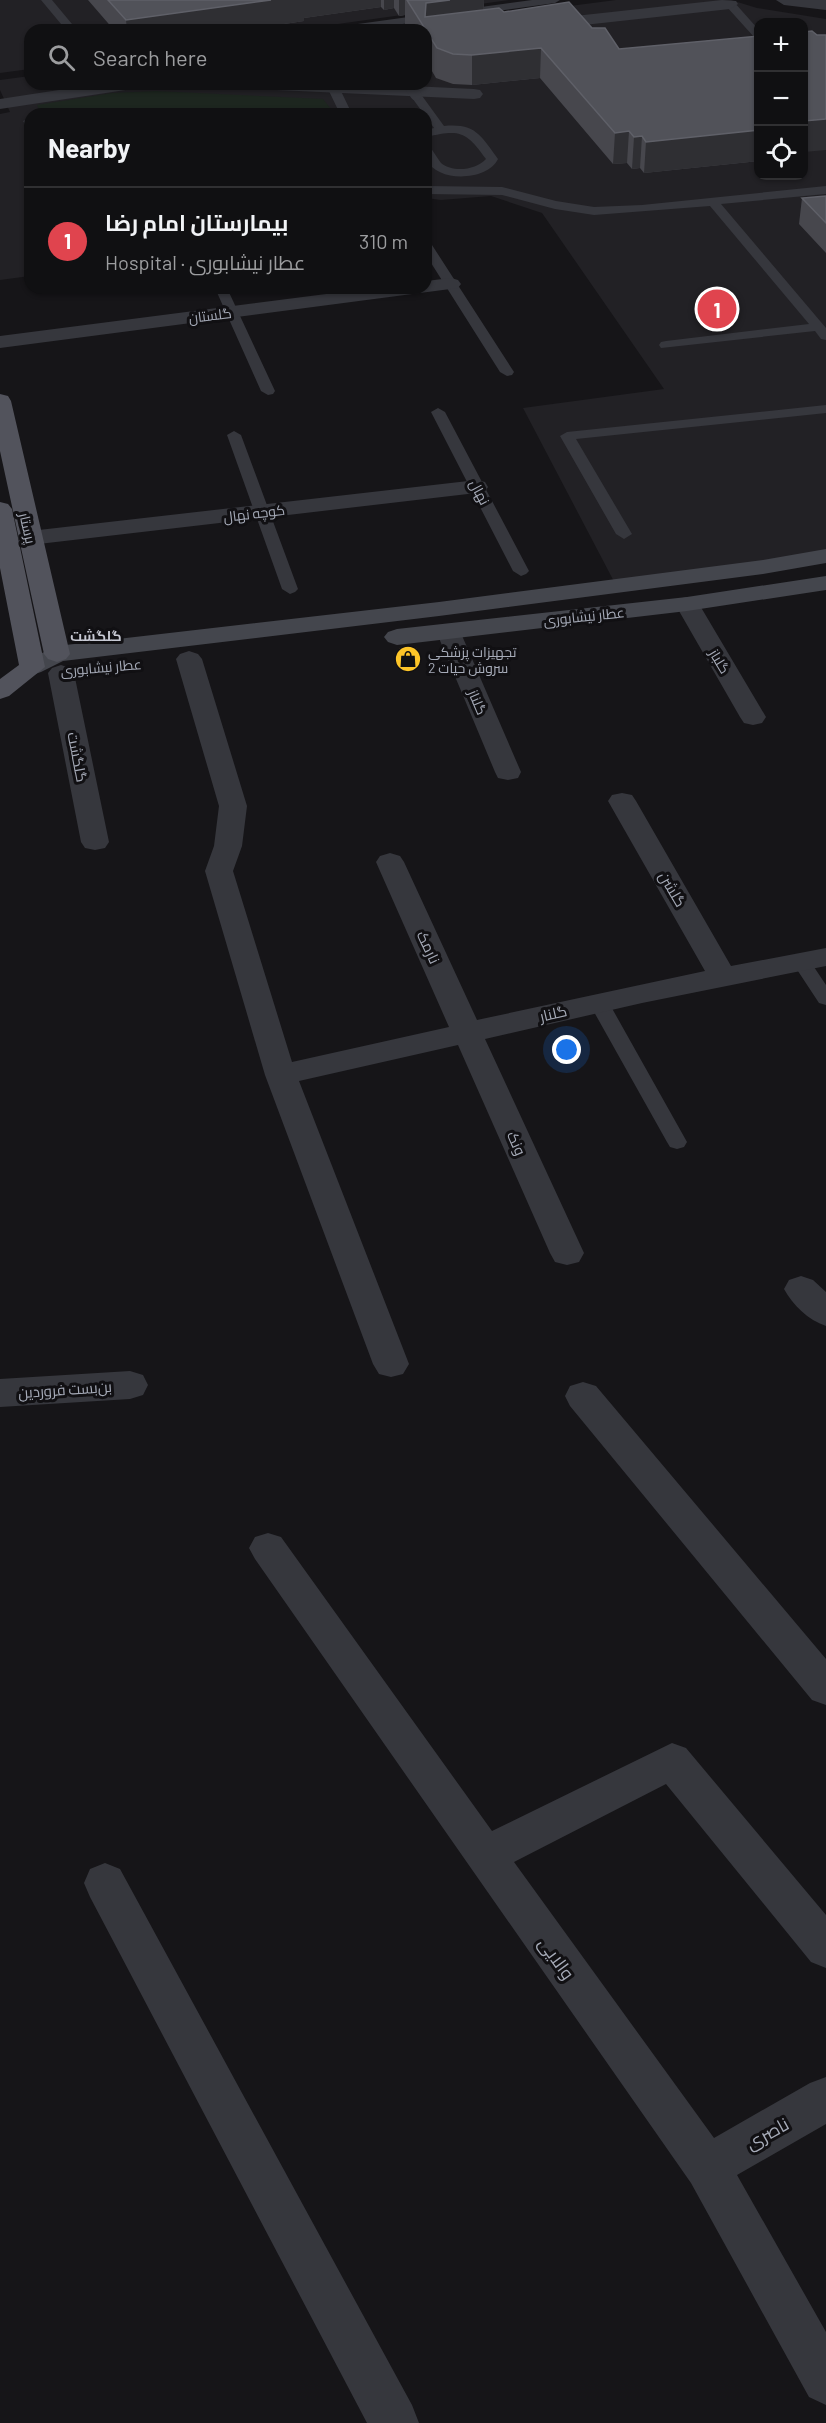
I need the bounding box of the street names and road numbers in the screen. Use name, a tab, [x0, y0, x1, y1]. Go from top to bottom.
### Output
street label: گلستان	[187, 304, 233, 326]
street label: نهال	[465, 476, 494, 508]
street label: کوچه نهال	[222, 501, 286, 527]
street label: پرستار	[14, 510, 40, 546]
street label: عطار نیشابوری	[543, 603, 625, 629]
street label: گلباز	[706, 645, 734, 676]
street label: عطار نیشابوری	[60, 655, 142, 679]
street label: گلناز	[465, 686, 491, 717]
street label: گلگشت	[64, 730, 92, 784]
street label: گلشن	[654, 868, 690, 911]
street label: نارمک	[413, 928, 444, 967]
street label: گلنار	[537, 1001, 569, 1026]
street label: ونک	[503, 1128, 530, 1158]
street label: بن‌بست فروردین	[17, 1377, 113, 1403]
street label: والایی	[533, 1933, 580, 1984]
street label: ناصری	[742, 2112, 793, 2155]

